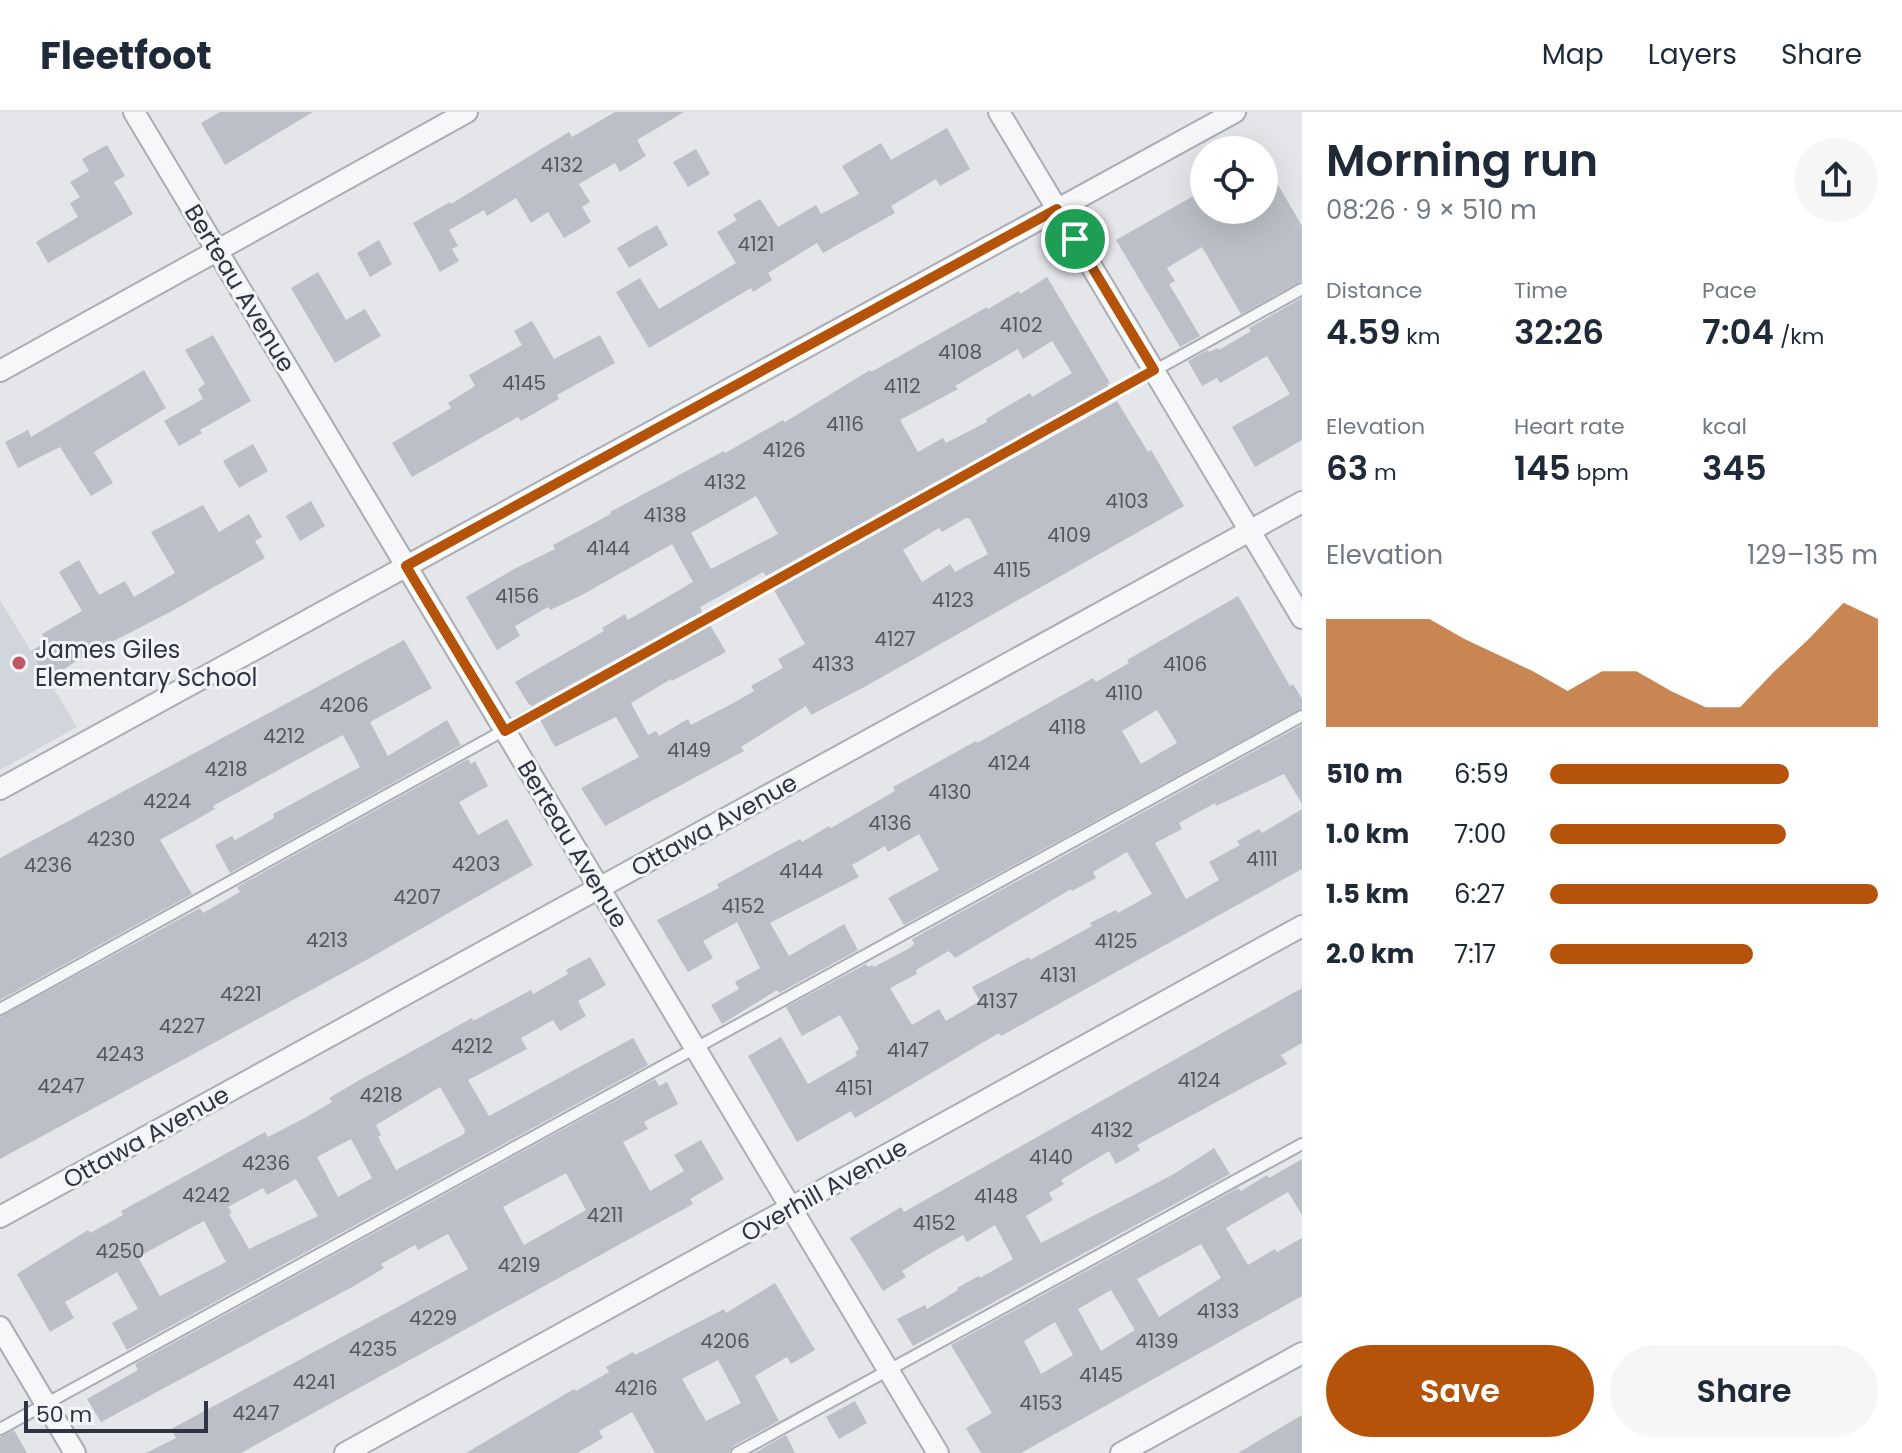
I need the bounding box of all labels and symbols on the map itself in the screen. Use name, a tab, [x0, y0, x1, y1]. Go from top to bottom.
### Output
house number: 4132	[541, 151, 583, 179]
street label: Berteau Avenue	[177, 198, 303, 378]
pin	[1041, 205, 1109, 273]
house number: 4121	[738, 230, 774, 258]
house number: 4102	[999, 311, 1043, 339]
house number: 4108	[938, 338, 982, 366]
house number: 4145	[502, 369, 546, 397]
house number: 4112	[884, 372, 920, 400]
house number: 4116	[826, 410, 864, 438]
house number: 4126	[762, 436, 806, 464]
house number: 4132	[704, 468, 746, 496]
house number: 4103	[1105, 487, 1149, 515]
house number: 4138	[643, 501, 687, 529]
house number: 4109	[1047, 521, 1091, 549]
house number: 4144	[586, 534, 630, 562]
house number: 4115	[993, 556, 1031, 584]
house number: 4156	[495, 582, 539, 610]
house number: 4123	[932, 586, 974, 614]
house number: 4127	[874, 625, 916, 653]
place label: James Giles Elementary School	[35, 633, 258, 694]
house number: 4133	[812, 650, 854, 678]
house number: 4106	[1163, 650, 1207, 678]
marker: James Giles Elementary School	[10, 654, 28, 672]
house number: 4110	[1105, 679, 1143, 707]
house number: 4206	[319, 691, 369, 719]
house number: 4118	[1048, 713, 1086, 741]
house number: 4212	[263, 722, 305, 750]
house number: 4149	[667, 736, 711, 764]
house number: 4124	[987, 749, 1031, 777]
street label: Berteau Avenue	[510, 754, 636, 934]
house number: 4218	[204, 755, 248, 783]
street label: Ottawa Avenue	[625, 766, 803, 884]
house number: 4130	[928, 778, 972, 806]
house number: 4224	[143, 787, 191, 815]
house number: 4136	[868, 809, 912, 837]
house number: 4230	[87, 825, 135, 853]
house number: 4111	[1246, 845, 1278, 873]
house number: 4203	[452, 850, 500, 878]
house number: 4236	[24, 851, 72, 879]
house number: 4144	[779, 857, 823, 885]
house number: 4207	[393, 883, 441, 911]
house number: 4152	[721, 892, 765, 920]
house number: 4213	[306, 926, 348, 954]
house number: 4125	[1094, 927, 1138, 955]
house number: 4131	[1039, 961, 1077, 989]
house number: 4221	[220, 980, 262, 1008]
house number: 4137	[976, 987, 1018, 1015]
house number: 4227	[159, 1012, 205, 1040]
house number: 4212	[451, 1032, 493, 1060]
house number: 4147	[887, 1036, 929, 1064]
house number: 4243	[96, 1040, 144, 1068]
house number: 4124	[1177, 1066, 1221, 1094]
house number: 4247	[37, 1072, 85, 1100]
house number: 4151	[835, 1074, 873, 1102]
street label: Ottawa Avenue	[57, 1078, 235, 1196]
house number: 4218	[359, 1081, 403, 1109]
house number: 4132	[1091, 1116, 1133, 1144]
street label: Overhill Avenue	[735, 1131, 913, 1249]
house number: 4140	[1029, 1143, 1073, 1171]
house number: 4236	[242, 1149, 290, 1177]
house number: 4242	[182, 1181, 230, 1209]
house number: 4148	[974, 1182, 1018, 1210]
house number: 4211	[587, 1201, 623, 1229]
house number: 4152	[912, 1209, 956, 1237]
house number: 4250	[95, 1237, 145, 1265]
house number: 4219	[497, 1251, 541, 1279]
house number: 4133	[1197, 1297, 1239, 1325]
house number: 4229	[409, 1304, 457, 1332]
house number: 4206	[700, 1327, 750, 1355]
house number: 4139	[1135, 1327, 1179, 1355]
house number: 4235	[349, 1335, 397, 1363]
house number: 4145	[1079, 1361, 1123, 1389]
house number: 4241	[292, 1368, 336, 1396]
house number: 4216	[614, 1374, 658, 1402]
house number: 4153	[1019, 1389, 1063, 1417]
scale bar	[24, 1397, 208, 1433]
house number: 4247	[232, 1399, 280, 1427]

